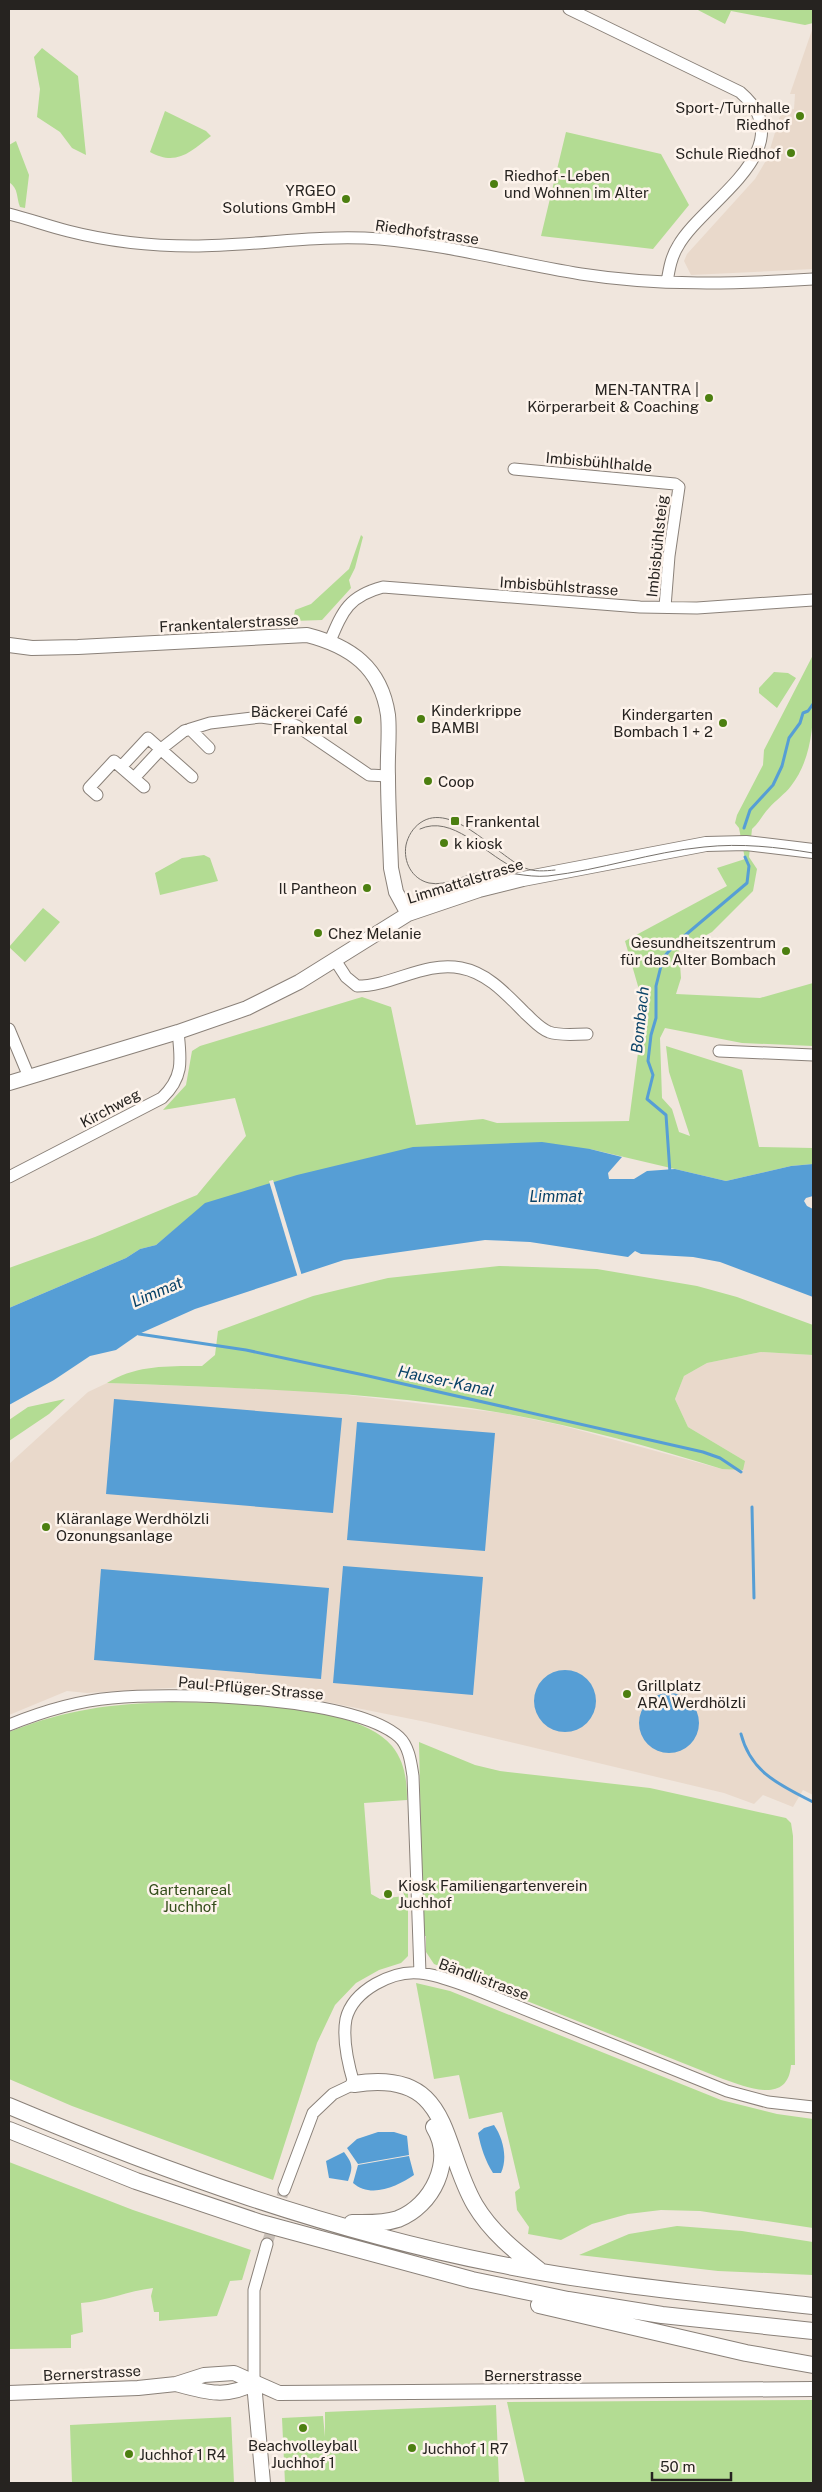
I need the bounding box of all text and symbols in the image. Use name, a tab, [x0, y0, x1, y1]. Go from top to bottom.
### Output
place label: Sport-/Turnhalle Riedhof	[675, 99, 790, 133]
marker: Sport-/Turnhalle Riedhof	[794, 110, 806, 122]
place label: Schule Riedhof	[675, 145, 781, 162]
marker: Schule Riedhof	[785, 147, 797, 159]
place label: Riedhof - Leben und Wohnen im Alter	[504, 167, 649, 201]
marker: Riedhof - Leben und Wohnen im Alter	[488, 178, 500, 190]
place label: YRGEO Solutions GmbH	[222, 182, 336, 216]
marker: YRGEO Solutions GmbH	[340, 193, 352, 205]
street label: Riedhofstrasse	[374, 216, 480, 248]
place label: MEN-TANTRA | Körperarbeit & Coaching	[527, 381, 699, 415]
marker: MEN-TANTRA | Körperarbeit & Coaching	[703, 392, 715, 404]
street label: Imbisbühlhalde	[545, 449, 653, 475]
street label: Imbisbühlsteig	[643, 494, 671, 598]
street label: Imbisbühlstrasse	[499, 573, 619, 599]
street label: Frankentalerstrasse	[159, 611, 299, 635]
place label: Kinderkrippe BAMBI	[431, 702, 521, 736]
place label: Bäckerei Café Frankental	[251, 703, 348, 737]
place label: Kindergarten Bombach 1 + 2	[613, 706, 713, 740]
marker: Kinderkrippe BAMBI	[415, 713, 427, 725]
marker: Bäckerei Café Frankental	[352, 714, 364, 726]
marker: Kindergarten Bombach 1 + 2	[717, 717, 729, 729]
place label: Coop	[438, 773, 474, 790]
marker: Coop	[422, 775, 434, 787]
place label: Frankental	[465, 813, 540, 830]
marker: Frankental	[449, 815, 461, 827]
place label: k kiosk	[454, 835, 503, 852]
marker: k kiosk	[438, 837, 450, 849]
street label: Limmattalstrasse	[405, 855, 525, 907]
place label: Il Pantheon	[278, 880, 357, 897]
marker: Il Pantheon	[361, 882, 373, 894]
place label: Chez Melanie	[328, 925, 421, 942]
marker: Chez Melanie	[312, 927, 324, 939]
place label: Gesundheitszentrum für das Alter Bombach	[620, 934, 776, 968]
marker: Gesundheitszentrum für das Alter Bombach	[780, 945, 792, 957]
water label: Bombach	[627, 986, 653, 1054]
street label: Kirchweg	[77, 1085, 143, 1131]
water label: Limmat	[529, 1187, 583, 1206]
water label: Limmat	[129, 1273, 185, 1311]
water label: Hauser-Kanal	[396, 1362, 496, 1400]
place label: Kläranlage Werdhölzli Ozonungsanlage	[56, 1510, 209, 1544]
marker: Kläranlage Werdhölzli Ozonungsanlage	[40, 1521, 52, 1533]
street label: Paul-Pflüger-Strasse	[177, 1673, 325, 1703]
place label: Grillplatz ARA Werdhölzli	[637, 1677, 746, 1711]
marker: Grillplatz ARA Werdhölzli	[621, 1688, 633, 1700]
place label: Kiosk Familiengartenverein Juchhof	[398, 1877, 587, 1911]
park label: Gartenareal Juchhof	[149, 1881, 231, 1915]
marker: Kiosk Familiengartenverein Juchhof	[382, 1888, 394, 1900]
street label: Bändlistrasse	[436, 1955, 532, 2003]
street label: Bernerstrasse	[43, 2362, 141, 2384]
street label: Bernerstrasse	[484, 2367, 582, 2384]
marker: Beachvolleyball Juchhof 1	[297, 2422, 309, 2434]
place label: Beachvolleyball Juchhof 1	[248, 2437, 358, 2471]
place label: Juchhof 1 R7	[422, 2440, 509, 2457]
marker: Juchhof 1 R7	[406, 2442, 418, 2454]
place label: Juchhof 1 R4	[139, 2446, 226, 2463]
marker: Juchhof 1 R4	[123, 2448, 135, 2460]
scale bar	[652, 2450, 731, 2482]
text: 50 m	[660, 2458, 695, 2475]

